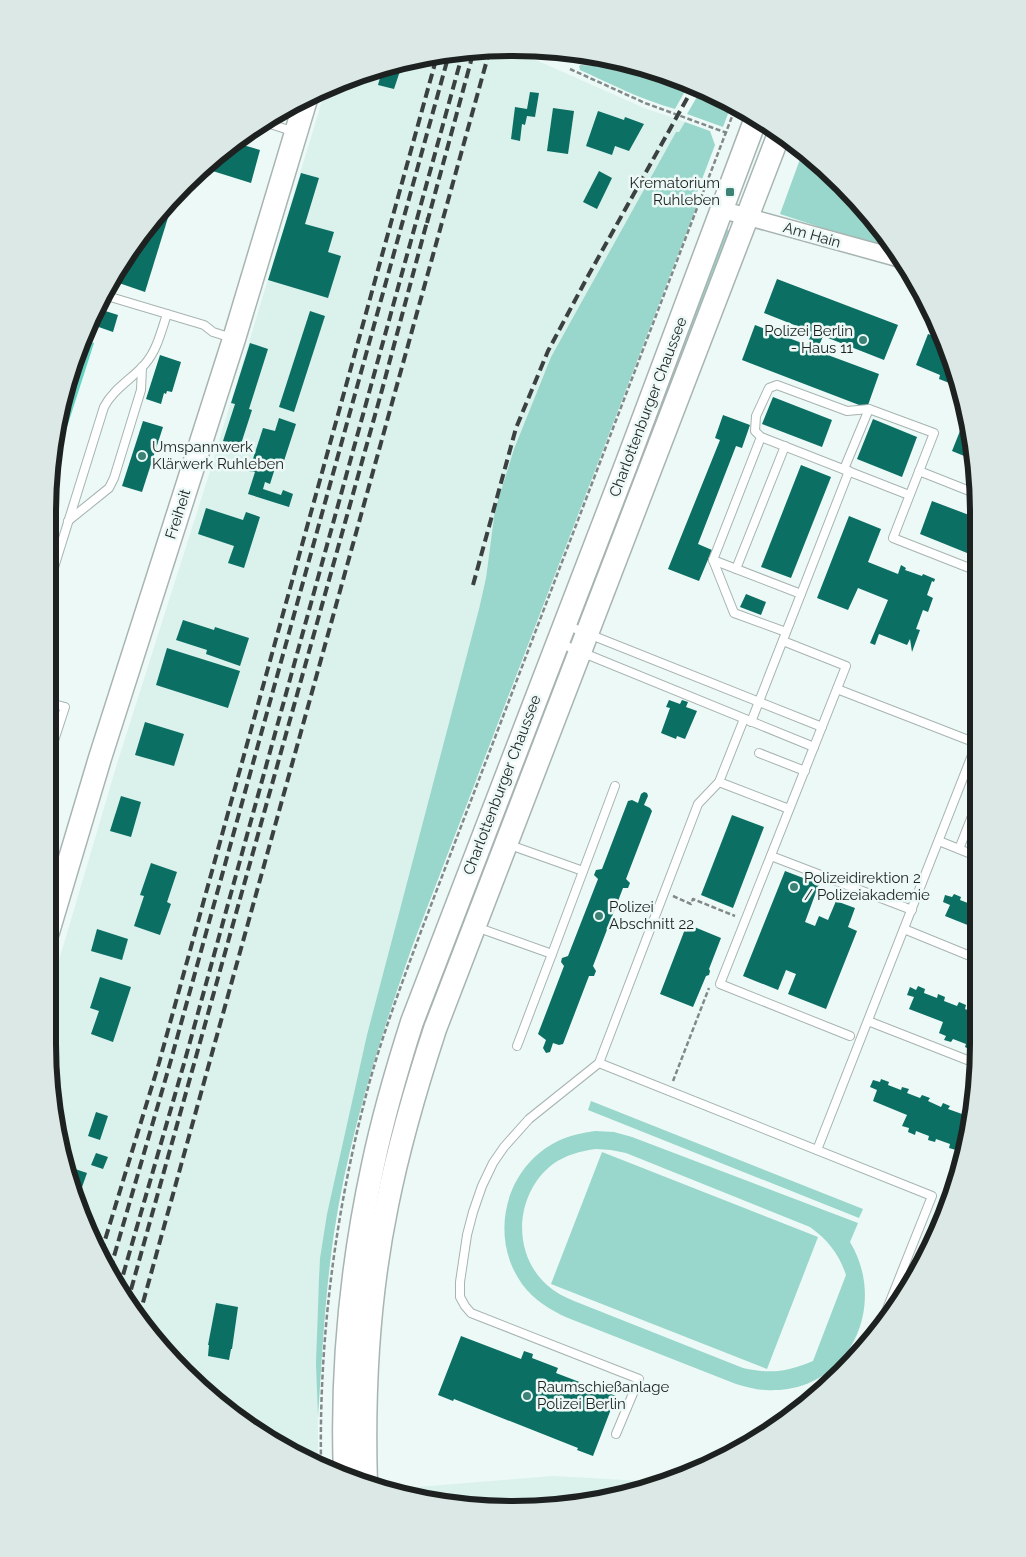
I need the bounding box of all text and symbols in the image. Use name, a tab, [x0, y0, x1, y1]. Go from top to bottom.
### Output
place label: Krematorium Ruhleben	[630, 174, 720, 209]
marker: Krematorium Ruhleben	[724, 186, 736, 198]
street label: Am Hain	[781, 218, 843, 252]
street label: Charlottenburger Chaussee	[605, 314, 691, 499]
place label: Polizei Berlin - Haus 11	[764, 322, 854, 357]
marker: Polizei Berlin - Haus 11	[857, 334, 869, 346]
place label: Umspannwerk Klärwerk Ruhleben	[152, 438, 284, 473]
marker: Umspannwerk Klärwerk Ruhleben	[136, 450, 148, 462]
street label: Freiheit	[162, 487, 194, 541]
street label: Charlottenburger Chaussee	[459, 692, 545, 877]
place label: Polizeidirektion 2 / Polizeiakademie	[804, 869, 930, 904]
marker: Polizeidirektion 2 / Polizeiakademie	[788, 881, 800, 893]
place label: Polizei Abschnitt 22	[609, 898, 694, 933]
marker: Polizei Abschnitt 22	[593, 910, 605, 922]
place label: Raumschießanlage Polizei Berlin	[537, 1378, 670, 1413]
marker: Raumschießanlage Polizei Berlin	[521, 1390, 533, 1402]

